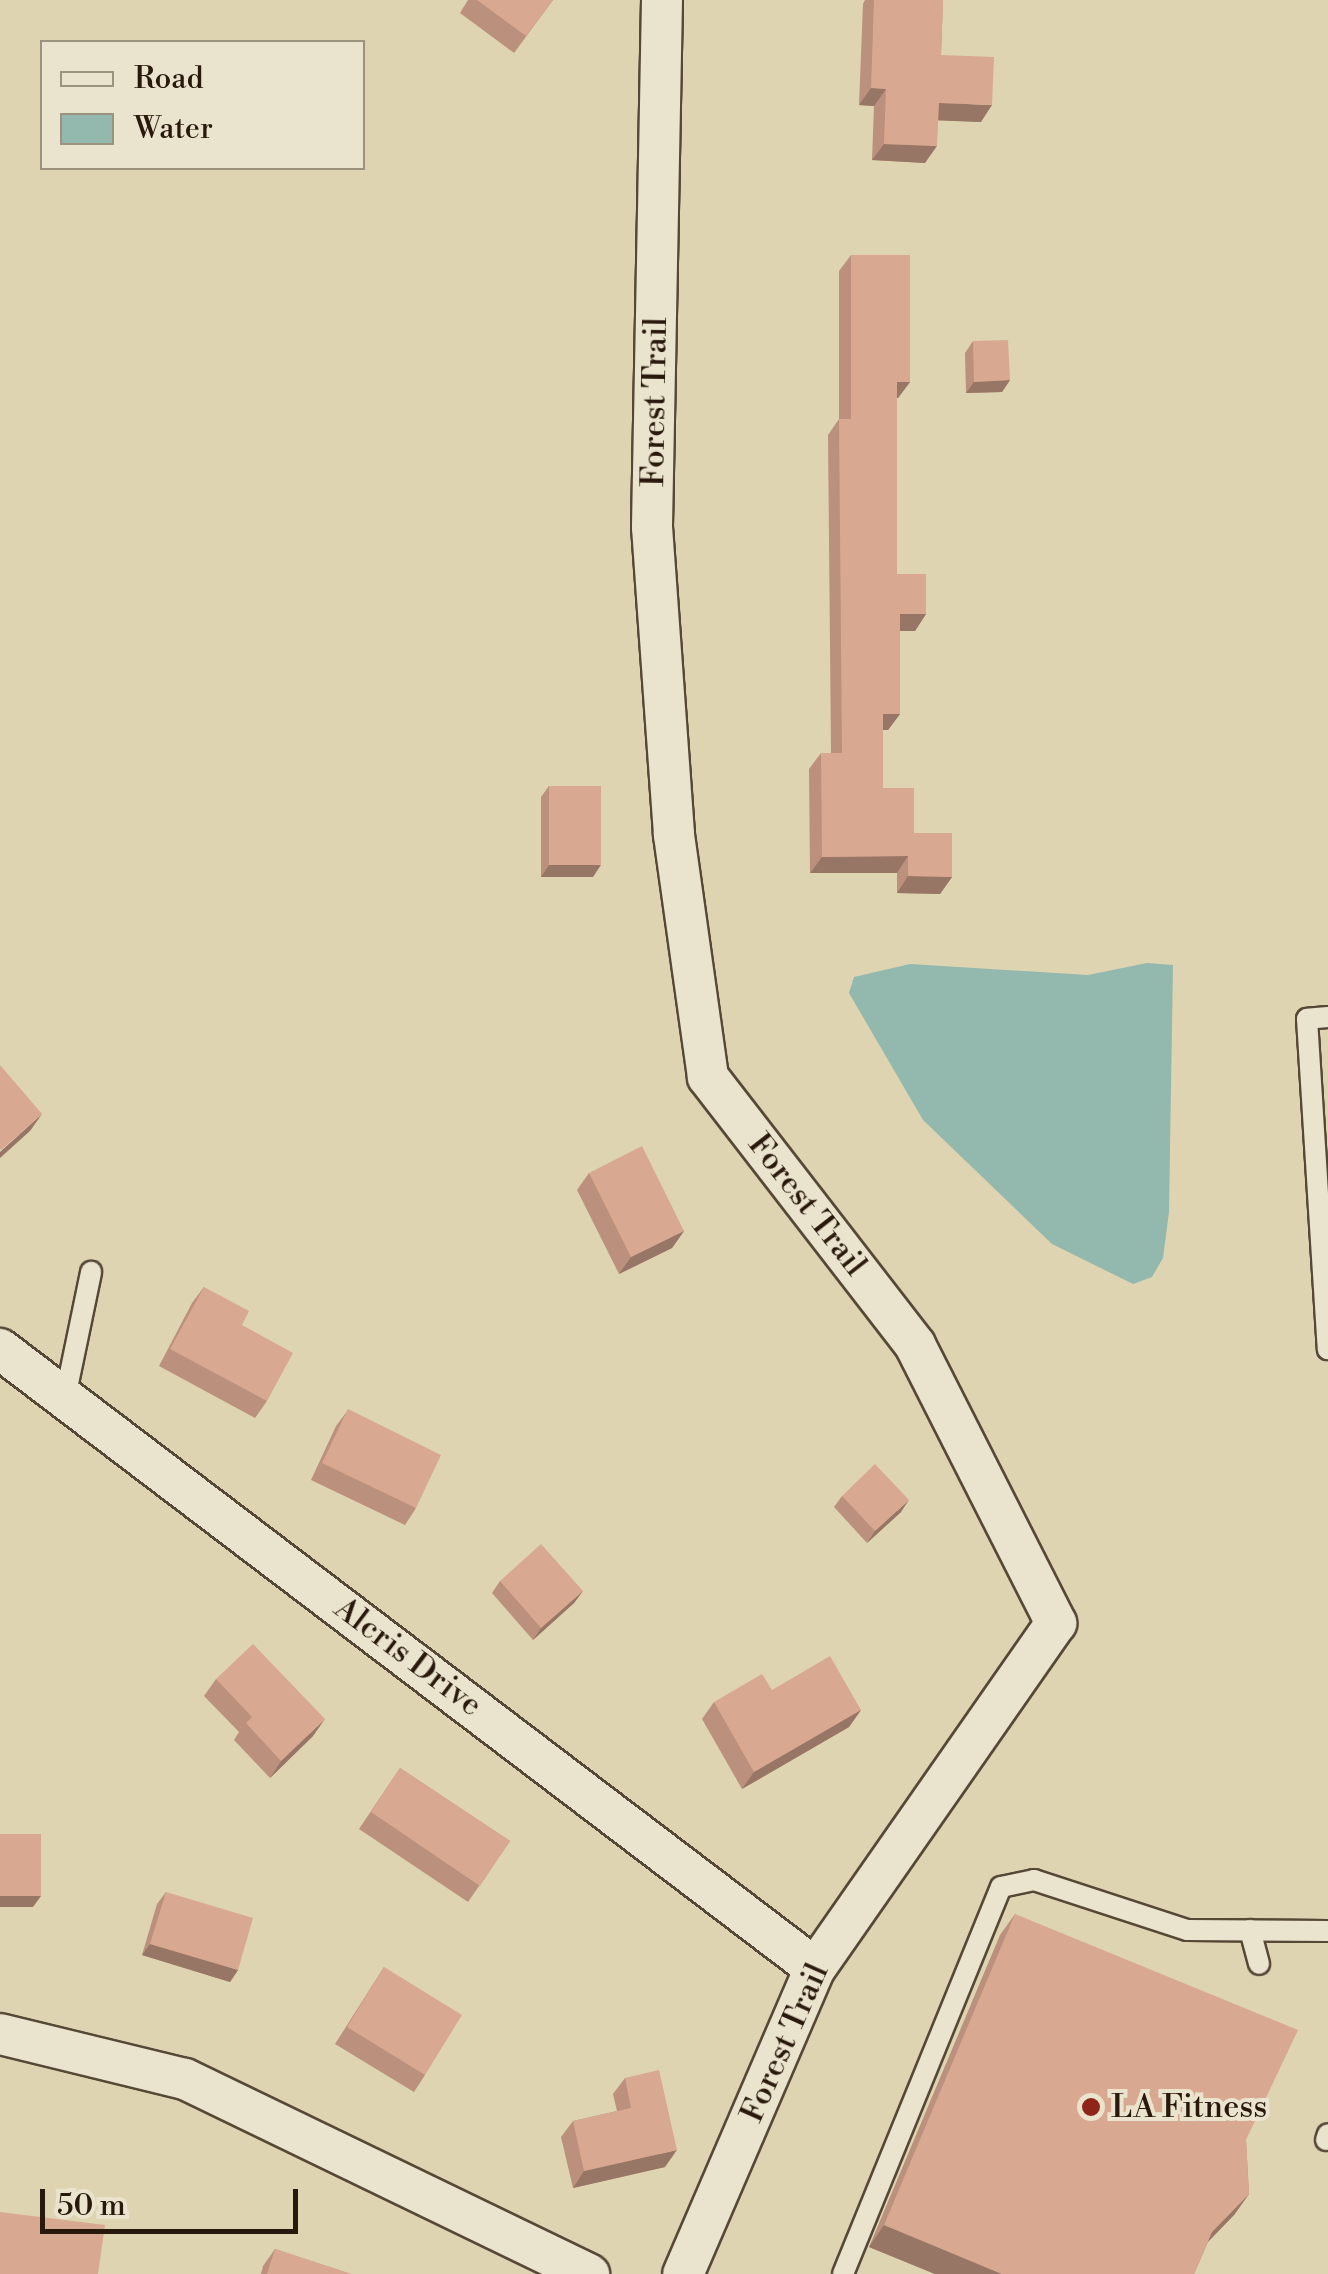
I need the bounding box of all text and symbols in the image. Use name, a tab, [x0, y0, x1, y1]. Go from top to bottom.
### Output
legend	[40, 40, 365, 170]
text: Road	[134, 60, 204, 98]
text: Water	[134, 110, 213, 148]
street label: Forest Trail	[634, 317, 676, 487]
street label: Forest Trail	[740, 1126, 874, 1284]
street label: Alcris Drive	[327, 1589, 489, 1725]
street label: Forest Trail	[733, 1958, 837, 2128]
place label: LA Fitness	[1111, 2088, 1267, 2126]
marker: LA Fitness	[1080, 2096, 1102, 2118]
scale bar	[45, 2169, 302, 2231]
text: 50 m	[57, 2187, 126, 2225]

